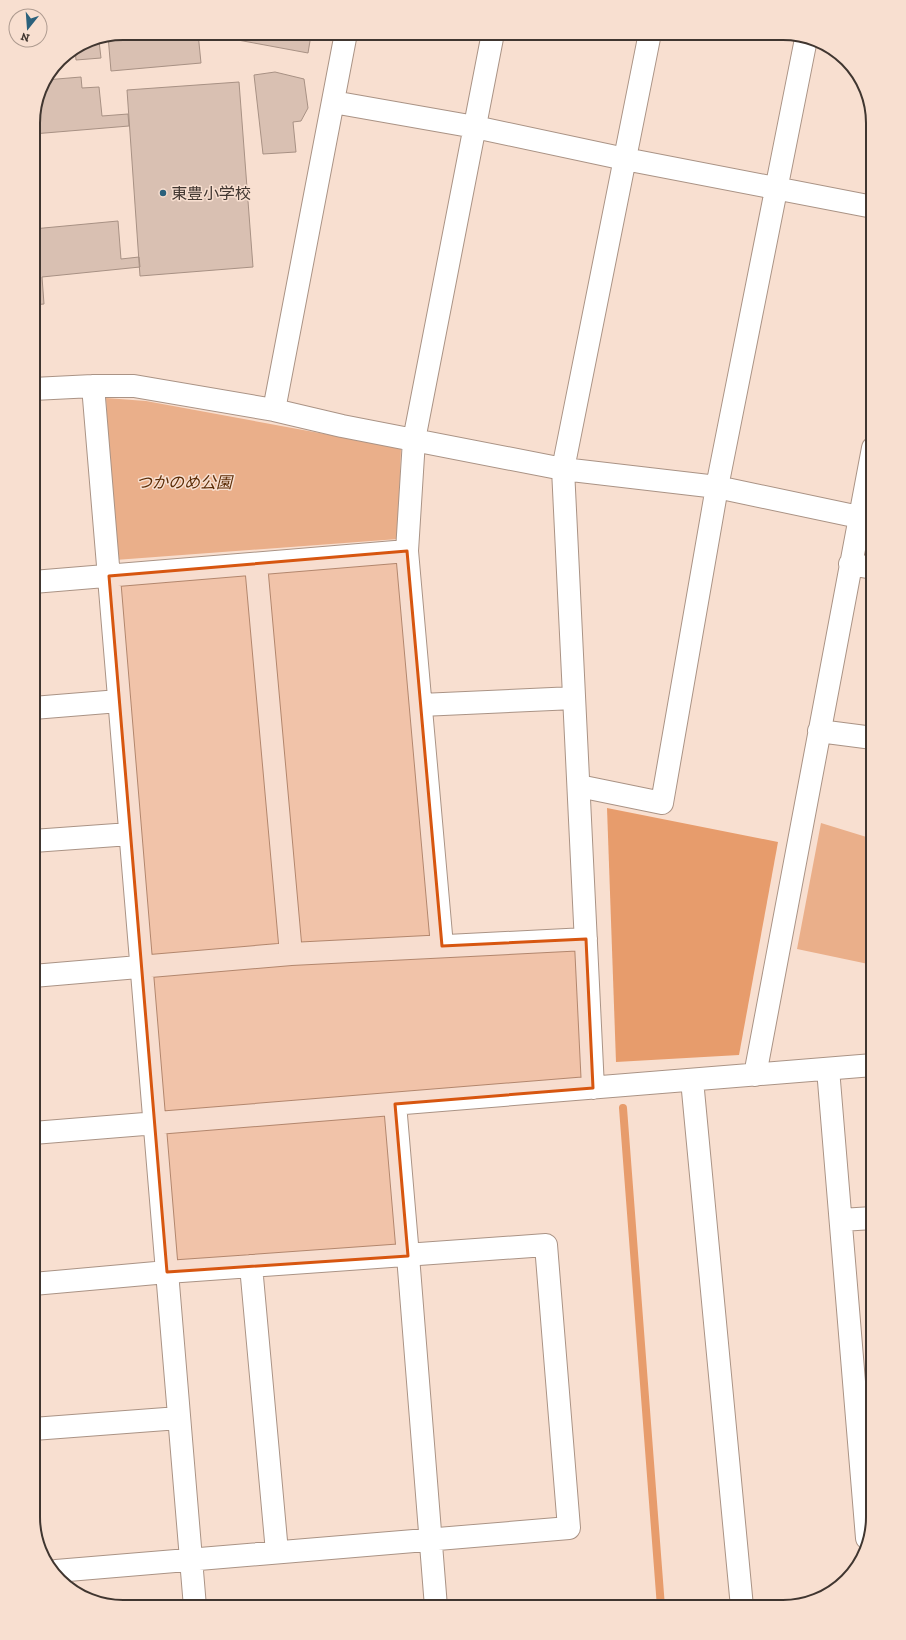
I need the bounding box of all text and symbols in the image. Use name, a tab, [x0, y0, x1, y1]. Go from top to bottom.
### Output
north arrow	[8, 8, 48, 48]
text: N	[19, 29, 31, 45]
place label: 東豊小学校	[171, 184, 251, 203]
marker: 東豊小学校	[158, 188, 168, 198]
park label: つかのめ公園	[136, 473, 234, 492]

